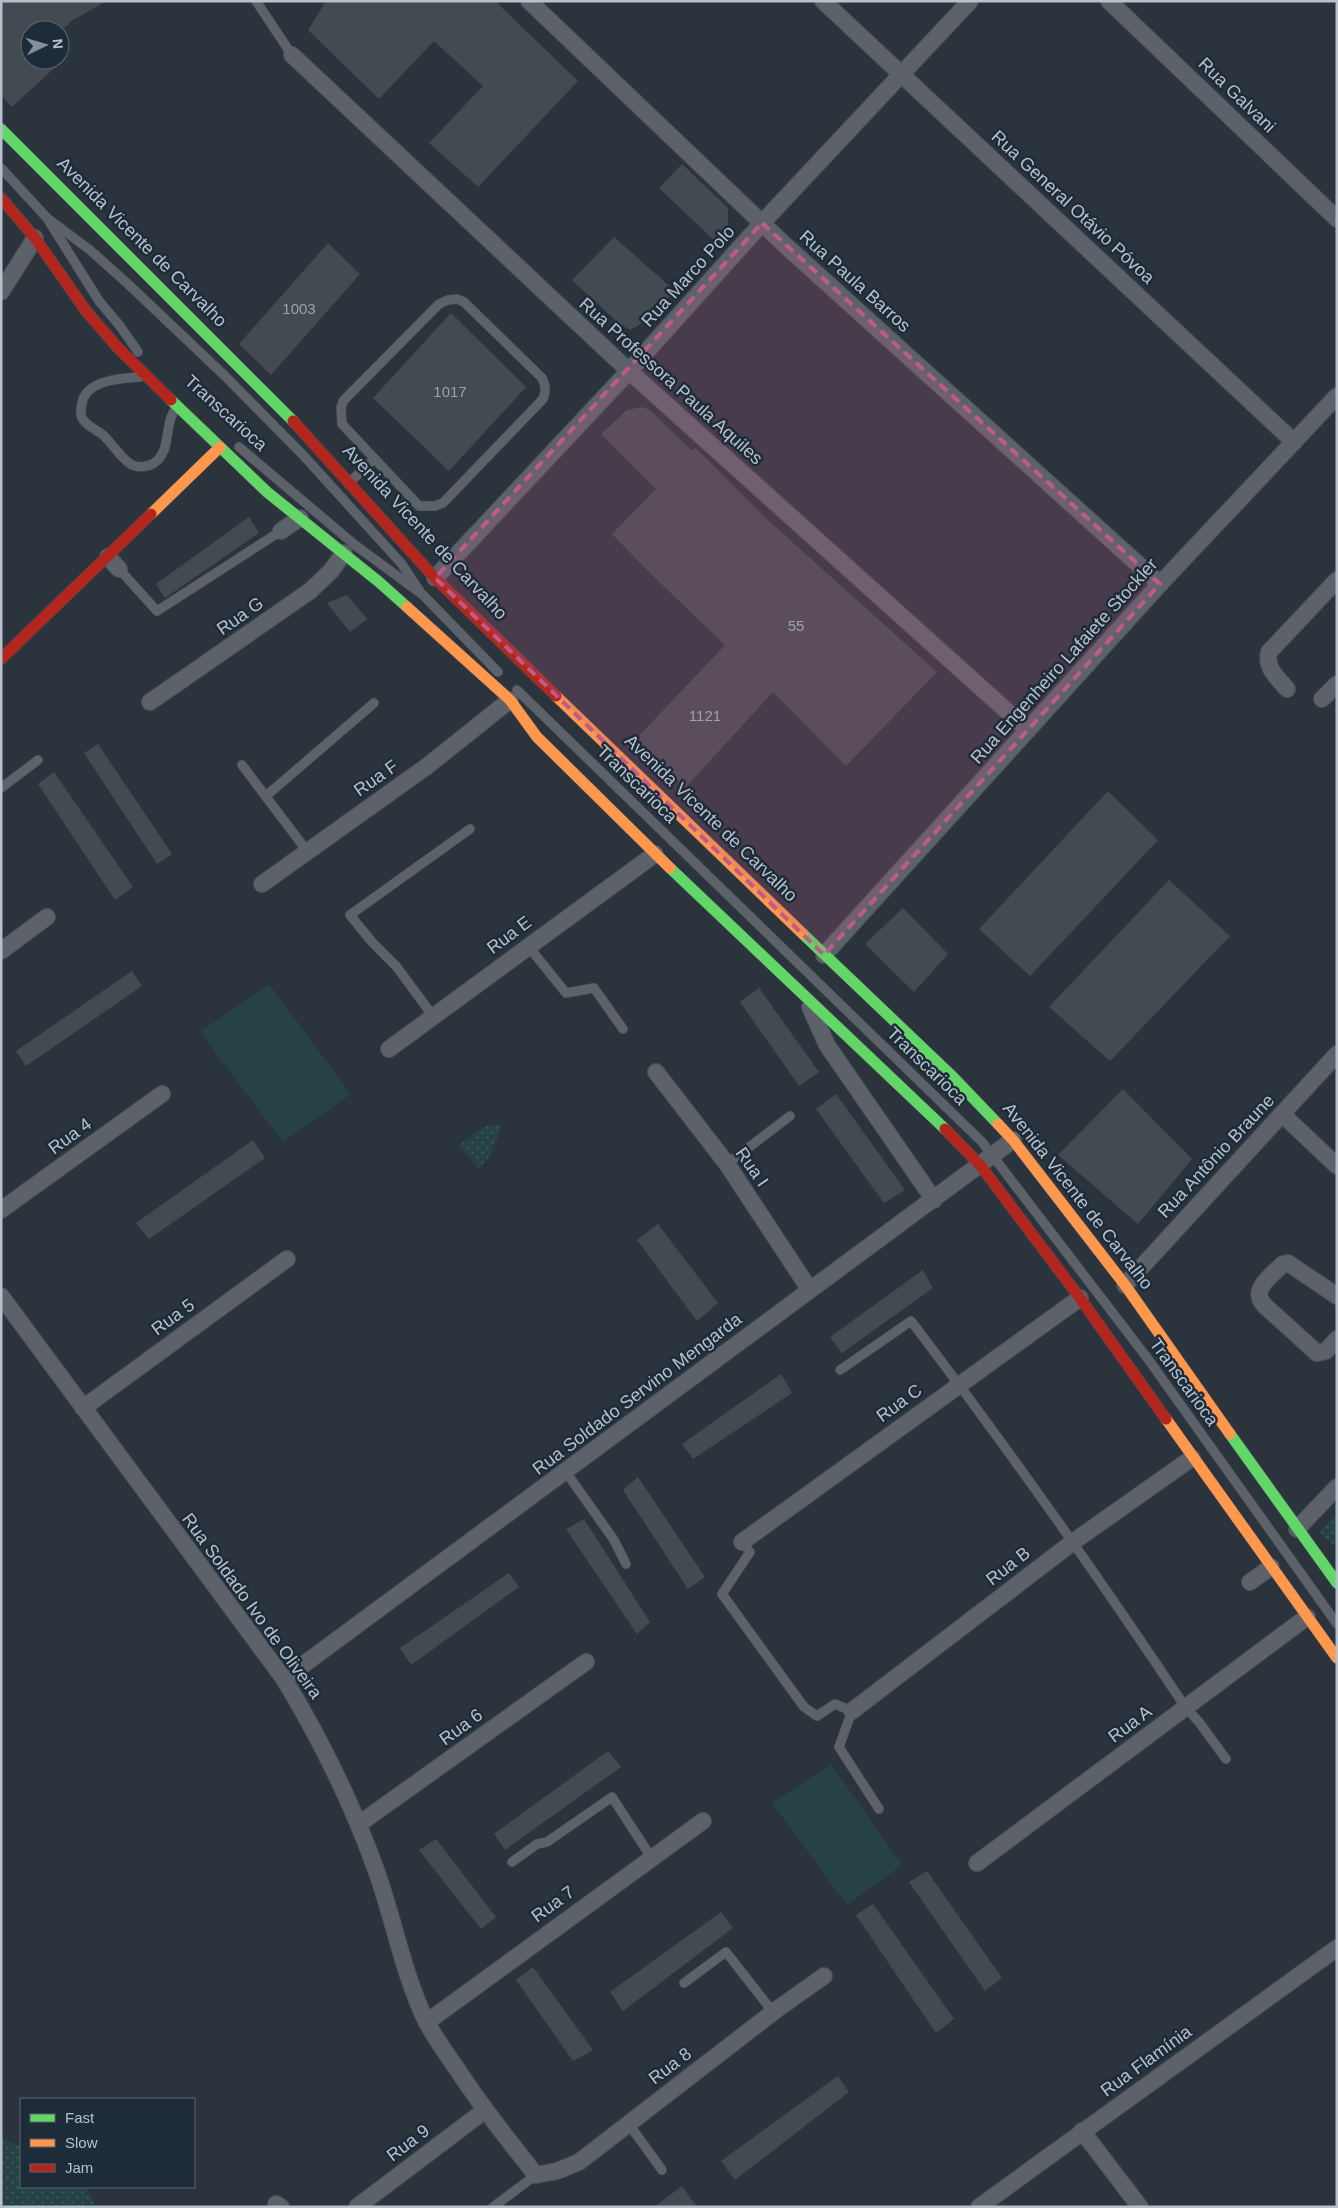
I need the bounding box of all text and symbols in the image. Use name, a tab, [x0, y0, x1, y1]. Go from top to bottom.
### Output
north arrow	[20, 20, 70, 70]
text: N	[50, 38, 66, 50]
street label: Rua Galvani	[1194, 53, 1280, 137]
street label: Rua General Otávio Póvoa	[988, 126, 1159, 288]
street label: Avenida Vicente de Carvalho	[53, 153, 231, 331]
street label: Rua Marco Polo	[637, 221, 739, 331]
street label: Rua Paula Barros	[796, 226, 914, 336]
street label: Rua Professora Paula Aquiles	[575, 294, 767, 468]
house number: 1003	[282, 300, 316, 317]
street label: Transcarioca	[181, 371, 272, 456]
house number: 1017	[433, 383, 467, 400]
street label: Avenida Vicente de Carvalho	[339, 441, 511, 623]
street label: Rua Engenheiro Lafaiete Stockler	[967, 554, 1161, 768]
street label: Rua G	[213, 593, 267, 639]
house number: 55	[788, 617, 804, 634]
house number: 1121	[689, 707, 721, 724]
street label: Avenida Vicente de Carvalho	[621, 730, 801, 906]
street label: Transcarioca	[593, 741, 682, 828]
street label: Rua F	[350, 756, 402, 800]
street label: Rua E	[483, 912, 535, 958]
street label: Transcarioca	[883, 1023, 972, 1110]
street label: Rua Antônio Braune	[1154, 1090, 1278, 1222]
street label: Avenida Vicente de Carvalho	[999, 1099, 1157, 1293]
street label: Rua 4	[45, 1114, 95, 1158]
street label: Rua I	[731, 1144, 773, 1190]
street label: Rua 5	[148, 1295, 198, 1339]
street label: Rua Soldado Servino Mengarda	[529, 1308, 746, 1479]
street label: Transcarioca	[1146, 1334, 1223, 1430]
street label: Rua C	[872, 1380, 926, 1426]
street label: Rua Soldado Ivo de Oliveira	[178, 1509, 327, 1703]
street label: Rua B	[982, 1543, 1034, 1589]
street label: Rua A	[1104, 1701, 1156, 1747]
street label: Rua 6	[436, 1705, 486, 1749]
street label: Rua 7	[528, 1882, 578, 1926]
street label: Rua Flamínia	[1097, 2021, 1196, 2101]
street label: Rua 8	[645, 2044, 695, 2088]
legend	[20, 2098, 195, 2188]
text: Fast	[65, 2109, 95, 2126]
street label: Rua 9	[383, 2121, 433, 2165]
text: Slow	[65, 2134, 98, 2151]
text: Jam	[65, 2159, 93, 2176]

